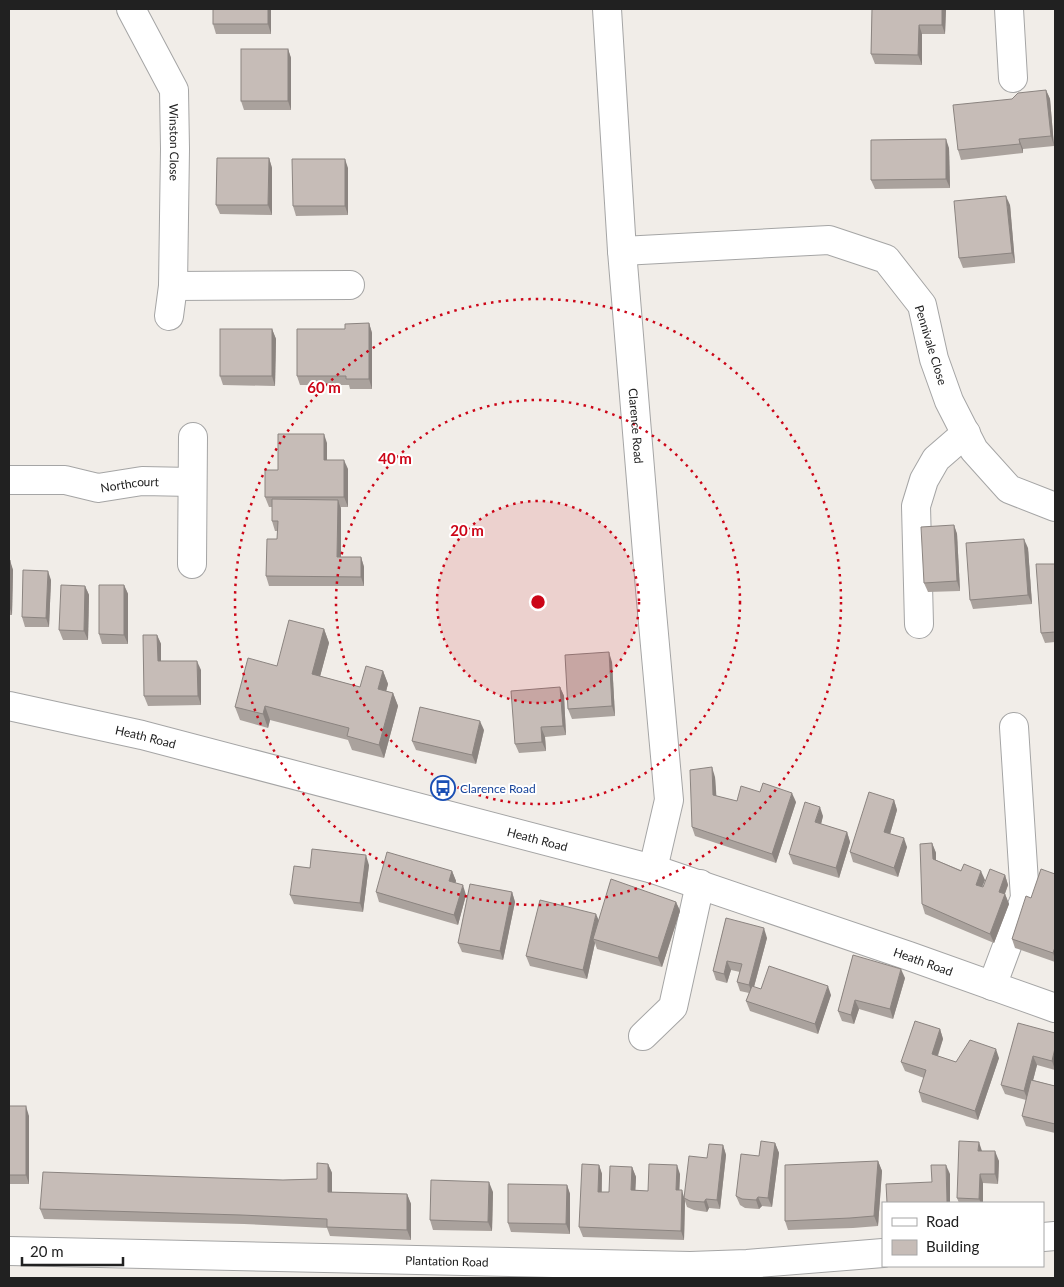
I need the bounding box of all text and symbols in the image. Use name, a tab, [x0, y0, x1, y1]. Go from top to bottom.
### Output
street label: Winston Close	[167, 104, 183, 181]
street label: Pennivale Close	[912, 303, 950, 387]
text: 60 m	[307, 378, 341, 396]
street label: Clarence Road	[626, 388, 647, 464]
text: 40 m	[378, 449, 412, 467]
street label: Northcourt	[99, 473, 160, 495]
text: 20 m	[450, 521, 484, 539]
centre of rings	[529, 593, 547, 611]
street label: Heath Road	[114, 722, 178, 751]
bus stop icon: Clarence Road	[430, 775, 456, 801]
place label: Clarence Road	[460, 781, 536, 796]
street label: Heath Road	[506, 824, 569, 854]
street label: Heath Road	[892, 944, 955, 979]
legend	[882, 1202, 1044, 1267]
text: Road	[926, 1212, 959, 1230]
scale bar	[22, 1234, 124, 1266]
text: Building	[926, 1237, 979, 1255]
text: 20 m	[30, 1242, 64, 1260]
street label: Plantation Road	[405, 1252, 489, 1269]

